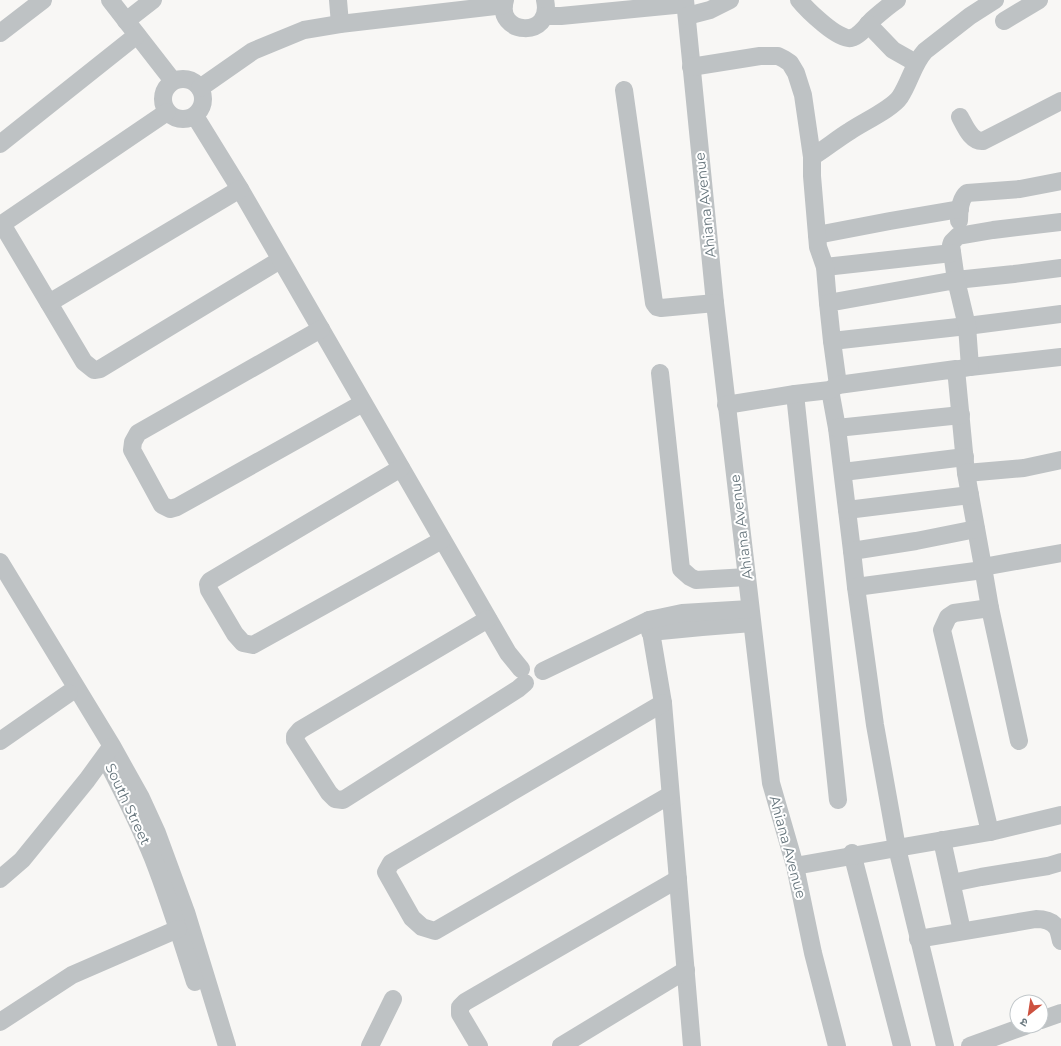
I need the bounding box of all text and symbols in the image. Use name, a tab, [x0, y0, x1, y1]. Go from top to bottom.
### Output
street label: Ahiana Avenue	[691, 151, 719, 259]
street label: Ahiana Avenue	[726, 473, 756, 581]
street label: South Street	[101, 760, 155, 848]
street label: Ahiana Avenue	[766, 794, 810, 900]
north arrow	[1009, 994, 1049, 1034]
text: उ	[1017, 1015, 1030, 1030]

